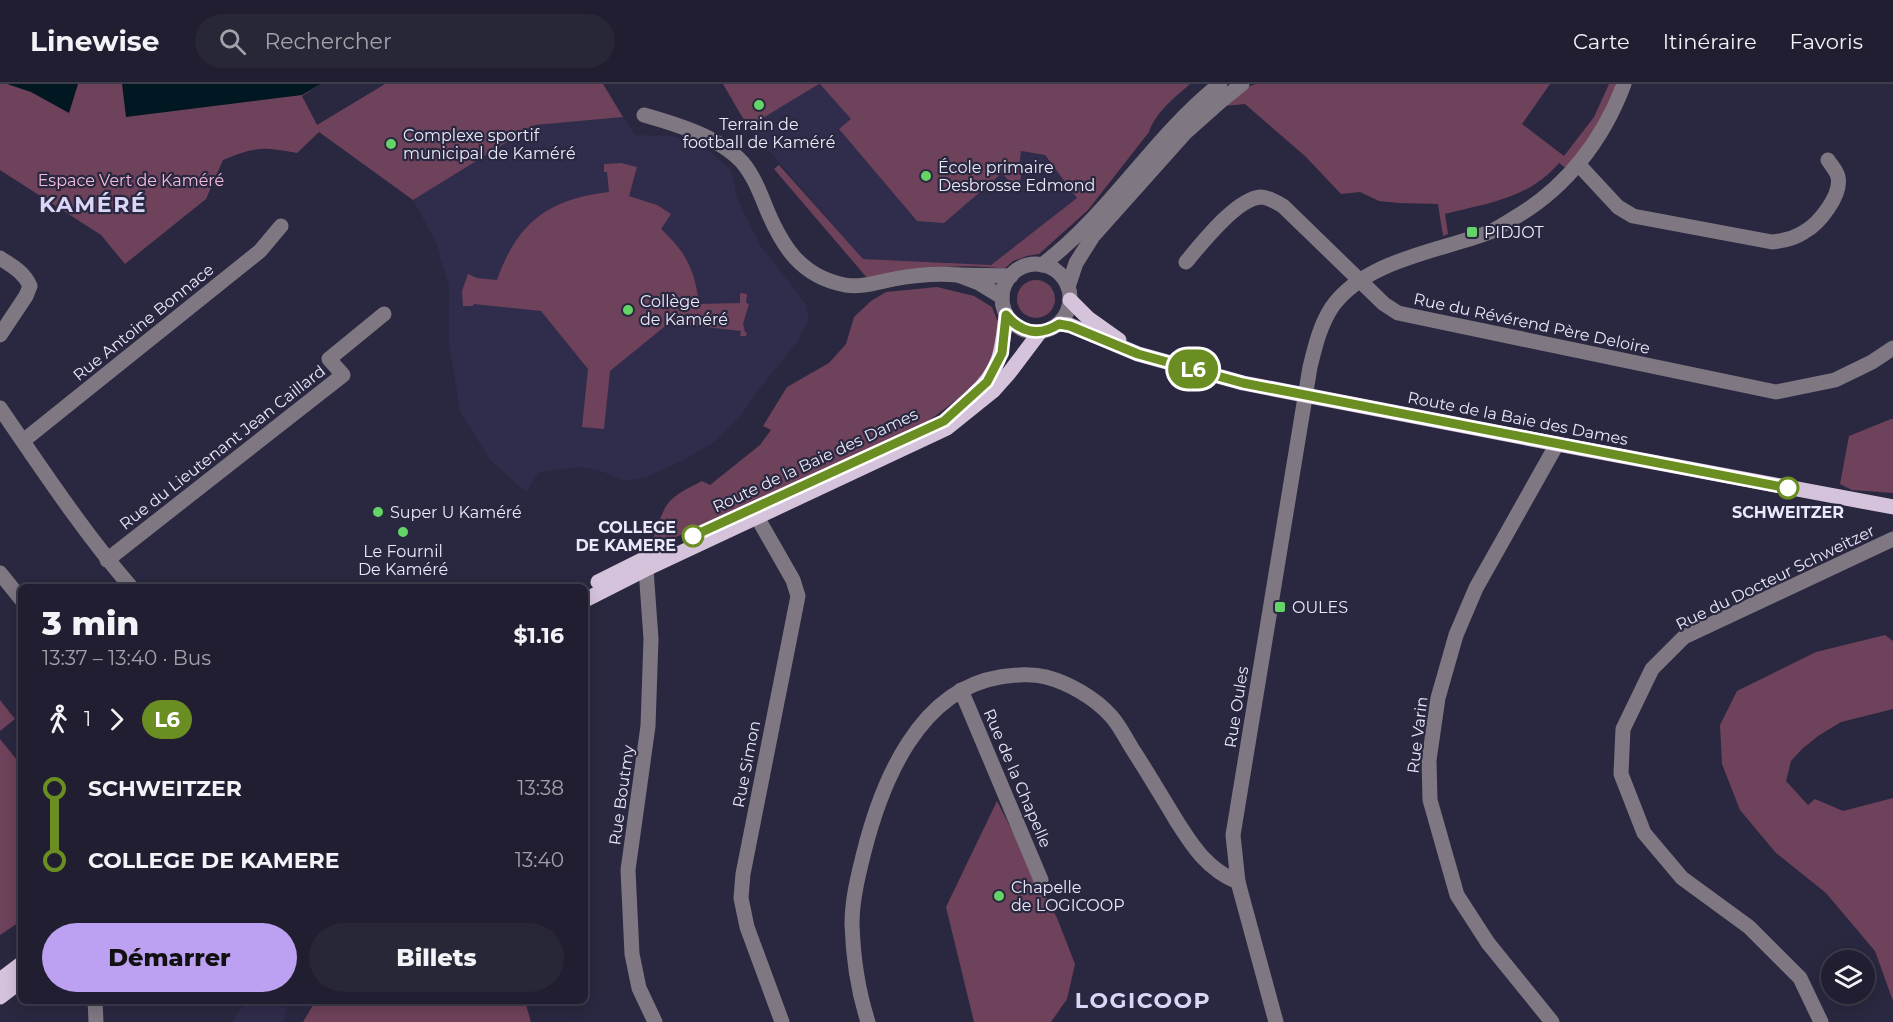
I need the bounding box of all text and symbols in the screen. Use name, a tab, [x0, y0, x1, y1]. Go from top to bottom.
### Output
search box	[195, 14, 615, 68]
text: Linewise	[30, 24, 159, 58]
icon: search	[216, 25, 249, 58]
text: Rechercher	[264, 28, 392, 55]
text: Carte	[1573, 29, 1630, 54]
text: Itinéraire	[1663, 29, 1757, 54]
text: Favoris	[1790, 29, 1863, 54]
marker: Terrain de football de Kaméré	[752, 98, 766, 112]
place label: Terrain de football de Kaméré	[683, 115, 835, 152]
place label: Complexe sportif municipal de Kaméré	[403, 126, 576, 163]
marker: Complexe sportif municipal de Kaméré	[384, 137, 398, 151]
place label: École primaire Desbrosse Edmond	[938, 158, 1095, 195]
marker: École primaire Desbrosse Edmond	[919, 169, 933, 183]
park label: Espace Vert de Kaméré	[38, 171, 224, 190]
district label: KAMÉRÉ	[39, 191, 147, 218]
place label: PIDJOT	[1484, 223, 1544, 242]
marker: PIDJOT	[1465, 225, 1479, 239]
street label: Rue Antoine Bonnace	[69, 260, 217, 385]
street label: Rue du Révérend Père Deloire	[1412, 289, 1652, 358]
place label: Collège de Kaméré	[640, 292, 728, 329]
marker: Collège de Kaméré	[621, 303, 635, 317]
line badge: L6	[1166, 350, 1220, 388]
text: L6	[1180, 357, 1206, 382]
street label: Rue du Lieutenant Jean Caillard	[116, 361, 329, 534]
street label: Route de la Baie des Dames	[1406, 388, 1630, 449]
street label: Route de la Baie des Dames	[710, 404, 921, 516]
marker: SCHWEITZER	[1777, 477, 1799, 499]
place label: Super U Kaméré	[390, 503, 522, 522]
place label: SCHWEITZER	[1732, 503, 1844, 522]
marker: Super U Kaméré	[371, 505, 385, 519]
place label: COLLEGE DE KAMERE	[575, 518, 676, 555]
street label: Rue du Docteur Schweitzer	[1673, 521, 1878, 634]
marker: Le Fournil De Kaméré	[396, 525, 410, 539]
marker: COLLEGE DE KAMERE	[682, 525, 704, 547]
place label: Le Fournil De Kaméré	[358, 542, 448, 579]
place label: OULES	[1292, 598, 1348, 617]
marker: OULES	[1273, 600, 1287, 614]
text: 3 min	[42, 603, 139, 643]
text: $1.16	[514, 622, 564, 649]
text: 13:37 – 13:40 · Bus	[42, 646, 211, 670]
street label: Rue Oules	[1221, 665, 1252, 749]
street label: Rue Varin	[1403, 696, 1432, 775]
icon: walk	[42, 703, 75, 736]
icon: forward	[100, 703, 133, 736]
street label: Rue de la Chapelle	[980, 706, 1055, 851]
text: 1	[84, 707, 91, 731]
text: L6	[154, 707, 180, 732]
street label: Rue Simon	[729, 719, 764, 809]
street label: Rue Boutmy	[605, 743, 638, 846]
text: SCHWEITZER	[88, 775, 242, 802]
text: 13:38	[517, 776, 564, 800]
text: COLLEGE DE KAMERE	[88, 847, 339, 874]
text: 13:40	[515, 848, 564, 872]
place label: Chapelle de LOGICOOP	[1011, 878, 1125, 915]
marker: Chapelle de LOGICOOP	[992, 889, 1006, 903]
button: Démarrer	[42, 923, 297, 992]
button: Billets	[309, 923, 564, 992]
map controls	[1821, 950, 1875, 1004]
button: layers	[1821, 950, 1875, 1004]
district label: LOGICOOP	[1075, 987, 1211, 1014]

